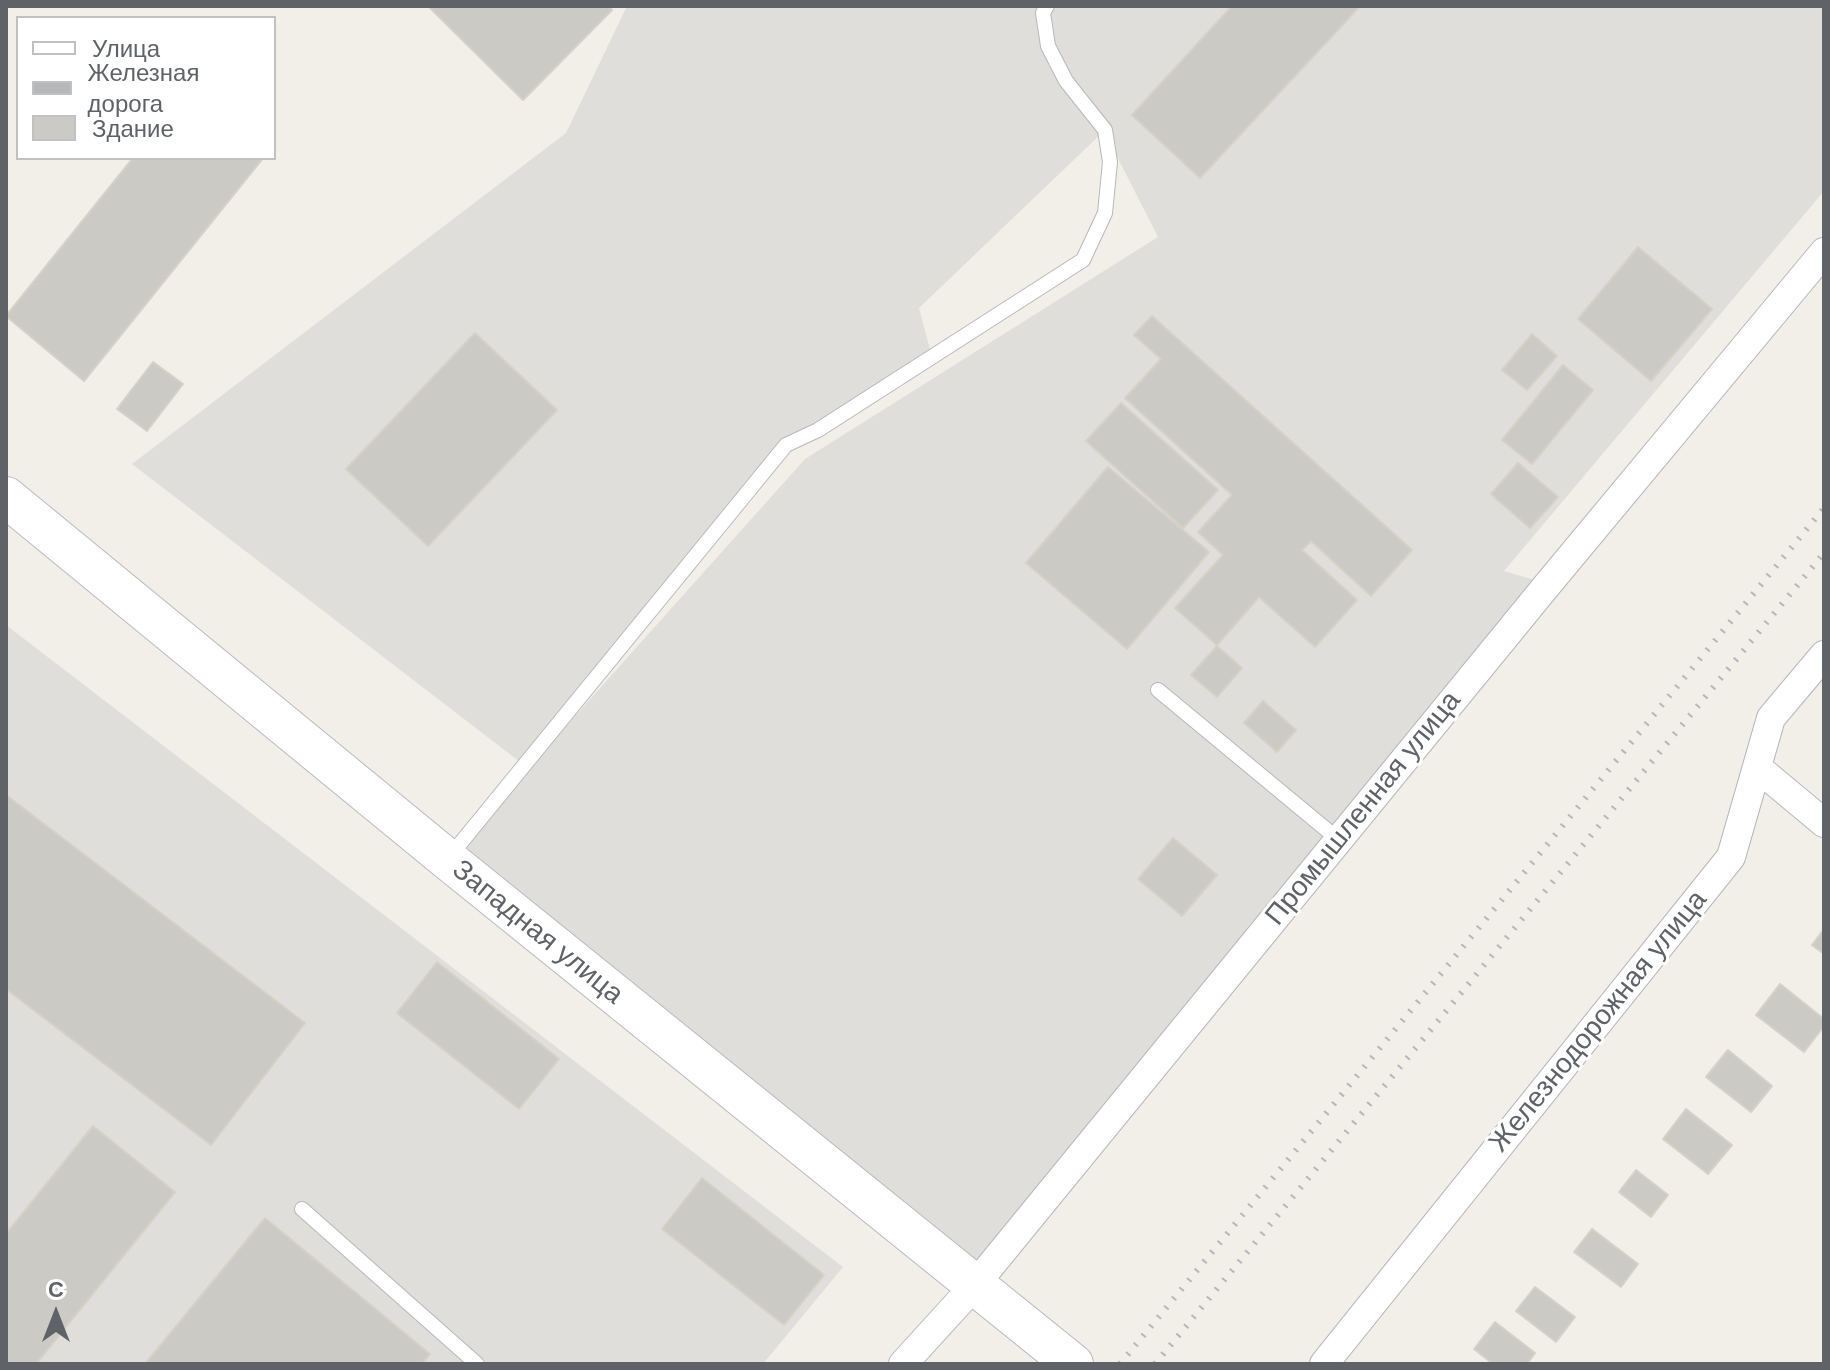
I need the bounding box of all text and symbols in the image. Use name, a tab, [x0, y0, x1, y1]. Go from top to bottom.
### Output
legend	[16, 16, 276, 160]
text: Улица	[92, 33, 160, 64]
text: Железная дорога	[88, 57, 199, 119]
text: Здание	[92, 113, 174, 144]
street label: Промышленная улица	[1259, 685, 1469, 933]
street label: Западная улица	[445, 854, 629, 1012]
street label: Железнодорожная улица	[1483, 884, 1715, 1160]
north arrow	[16, 1274, 96, 1354]
text: С	[48, 1275, 64, 1304]

